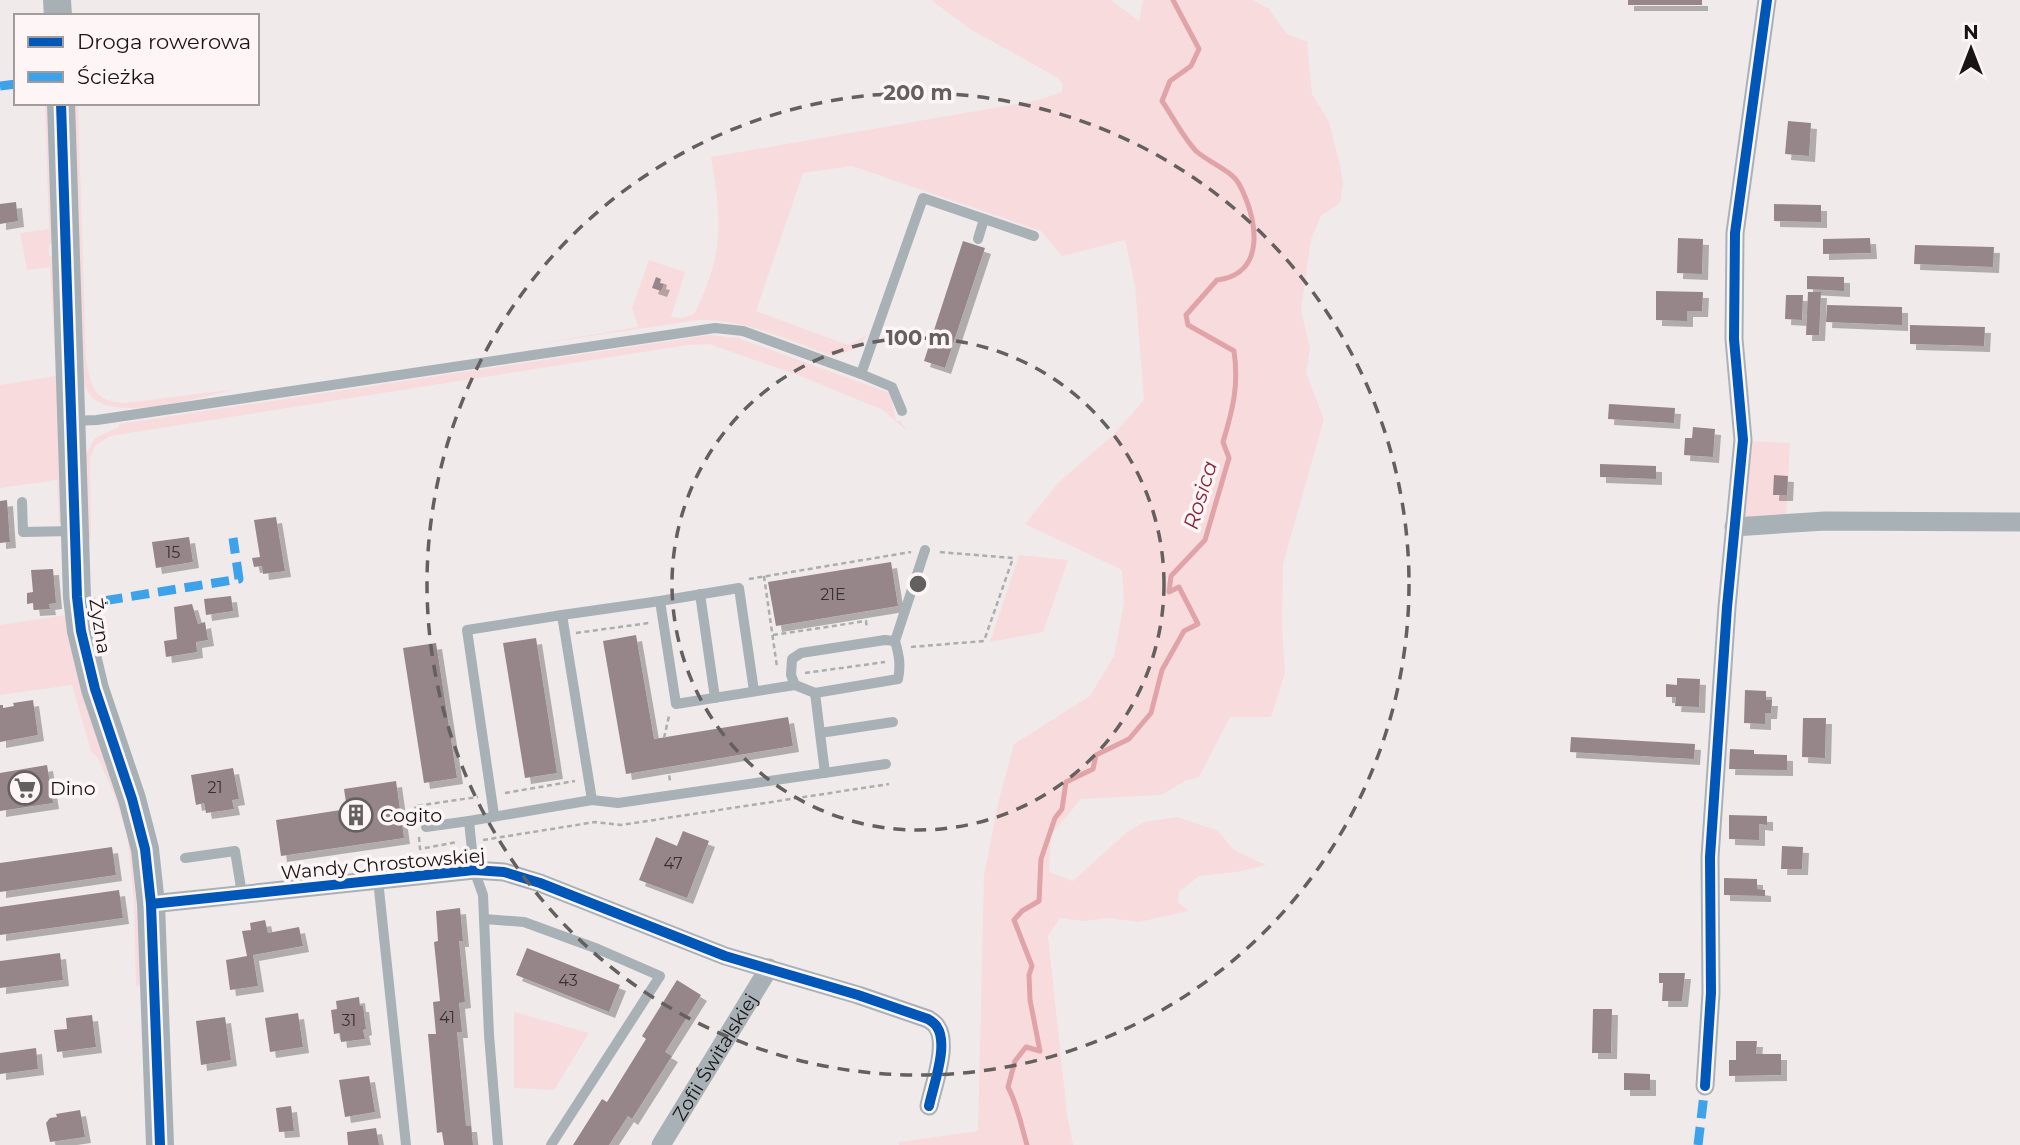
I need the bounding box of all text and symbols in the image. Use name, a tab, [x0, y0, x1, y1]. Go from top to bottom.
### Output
legend	[14, 14, 259, 105]
north arrow	[1936, 14, 2006, 84]
text: N	[1963, 21, 1979, 44]
text: Droga rowerowa	[77, 29, 251, 54]
text: Ścieżka	[77, 64, 155, 89]
text: 200 m	[884, 80, 952, 105]
text: 100 m	[886, 325, 950, 350]
water label: Rosica	[1178, 458, 1222, 532]
house number: 15	[166, 543, 180, 562]
centre of rings	[906, 572, 930, 596]
house number: 21E	[820, 585, 846, 604]
street label: Żyzna	[84, 596, 116, 656]
supermarket icon: Dino	[6, 769, 44, 807]
place label: Dino	[50, 777, 96, 800]
house number: 21	[208, 778, 222, 797]
building icon: Cogito	[337, 796, 375, 834]
place label: Cogito	[380, 804, 442, 827]
street label: Wandy Chrostowskiej	[280, 844, 486, 884]
house number: 47	[663, 854, 683, 873]
house number: 43	[558, 971, 578, 990]
street label: Zofii Świtalskiej	[667, 989, 762, 1125]
house number: 41	[439, 1008, 455, 1027]
house number: 31	[342, 1011, 356, 1030]

